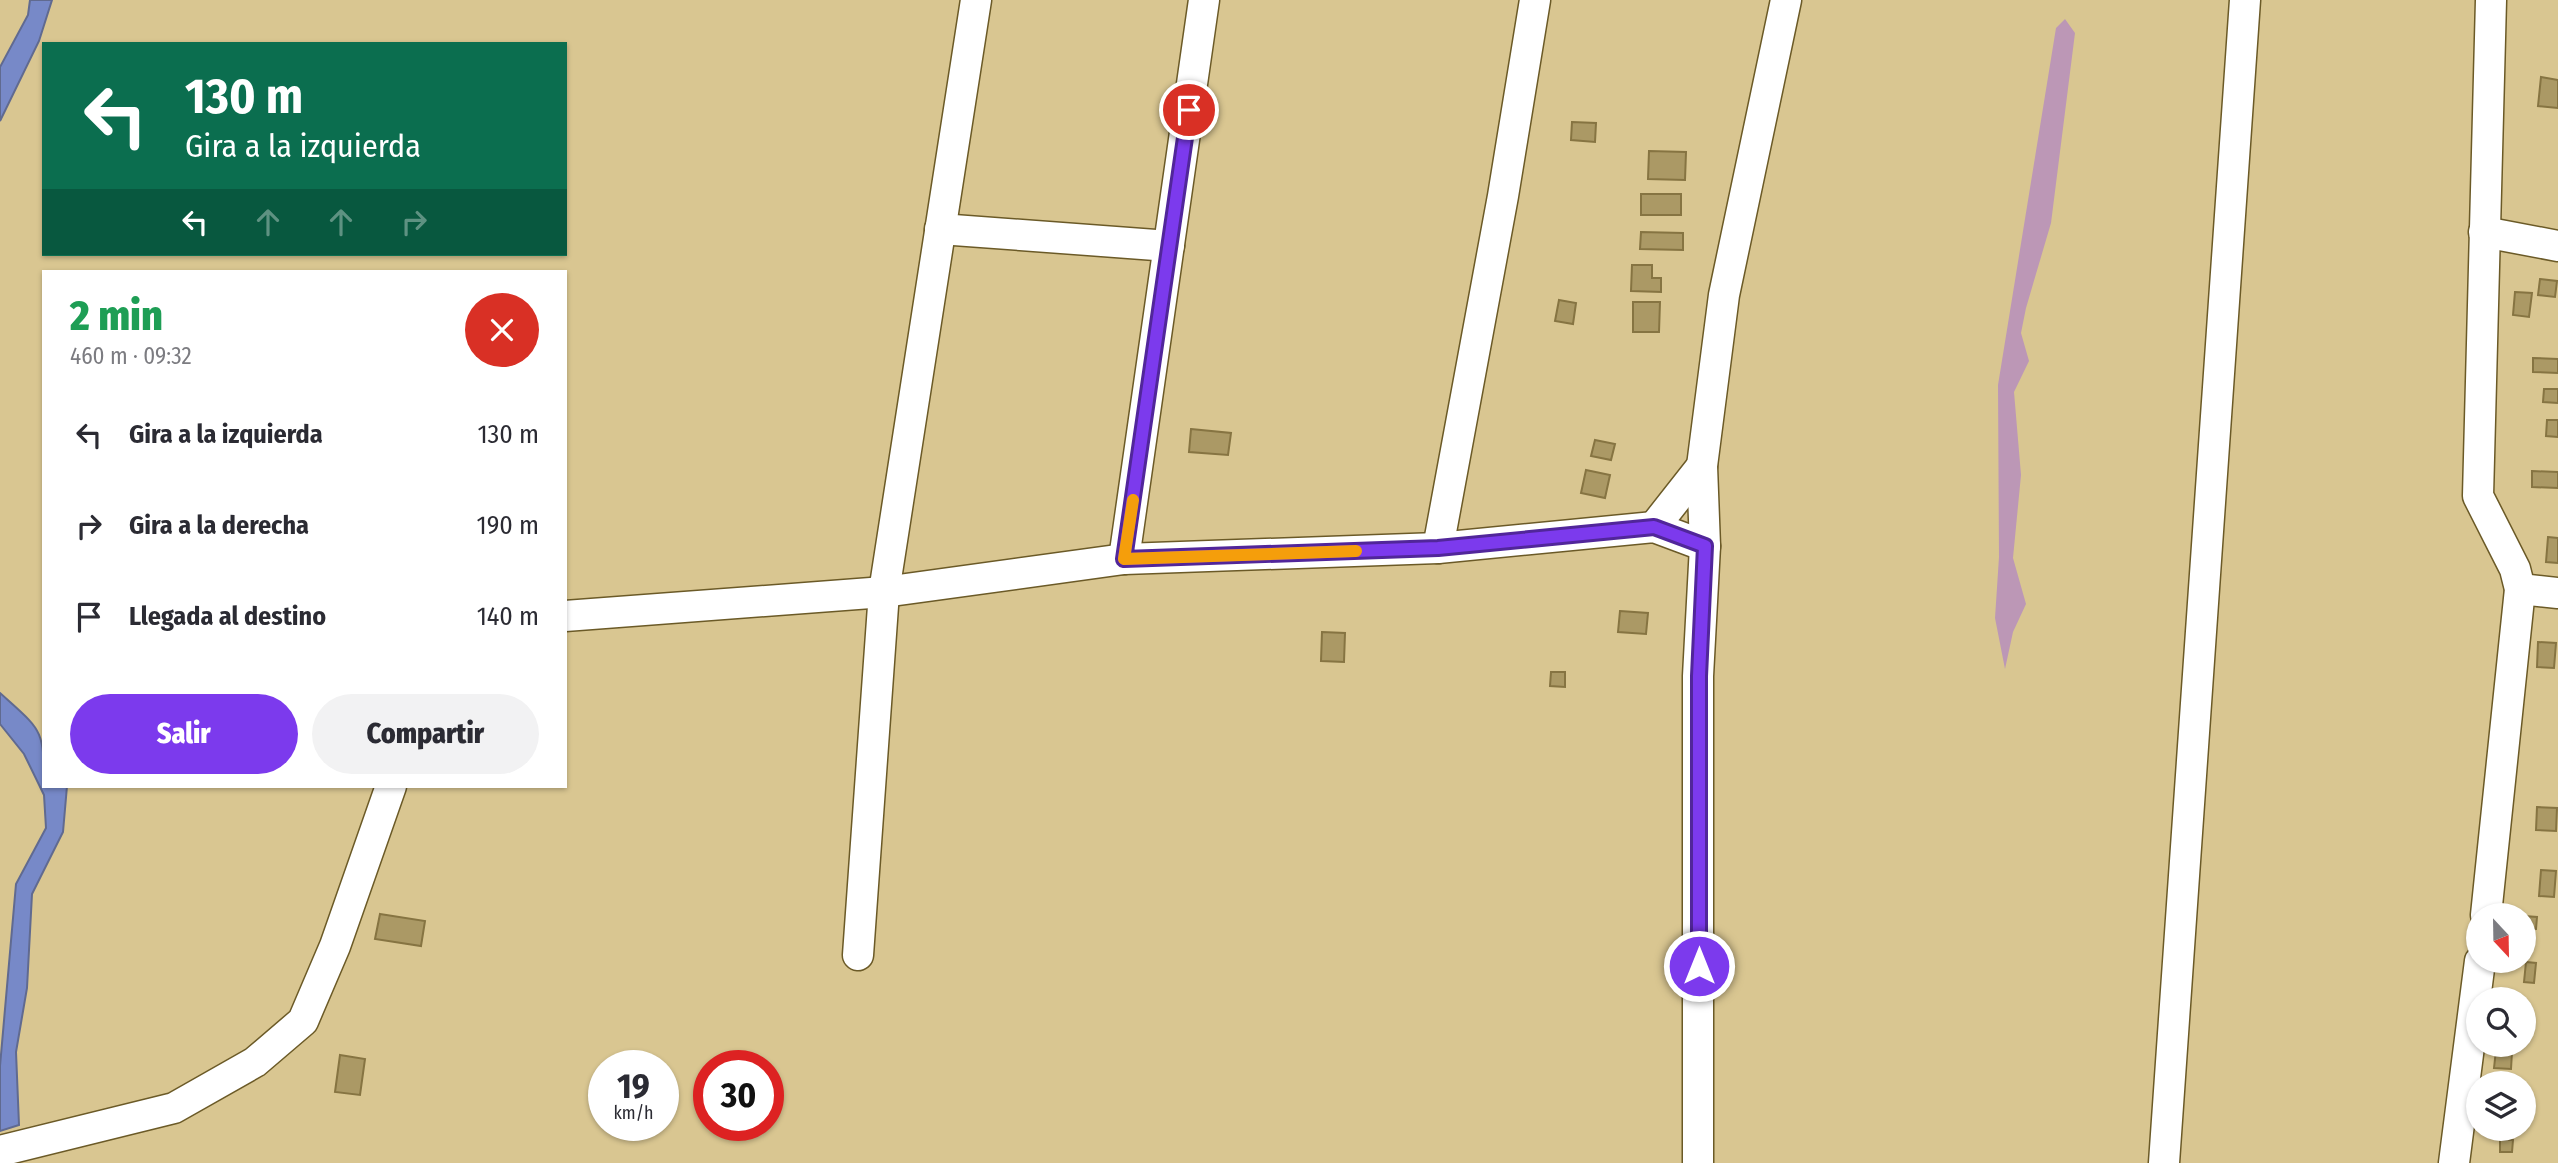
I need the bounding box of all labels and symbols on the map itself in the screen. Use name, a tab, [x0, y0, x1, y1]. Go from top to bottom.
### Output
pin	[1159, 80, 1219, 140]
north arrow	[2466, 903, 2536, 973]
position arrow	[1662, 929, 1736, 1003]
speed limit sign: 30	[693, 1050, 784, 1141]

